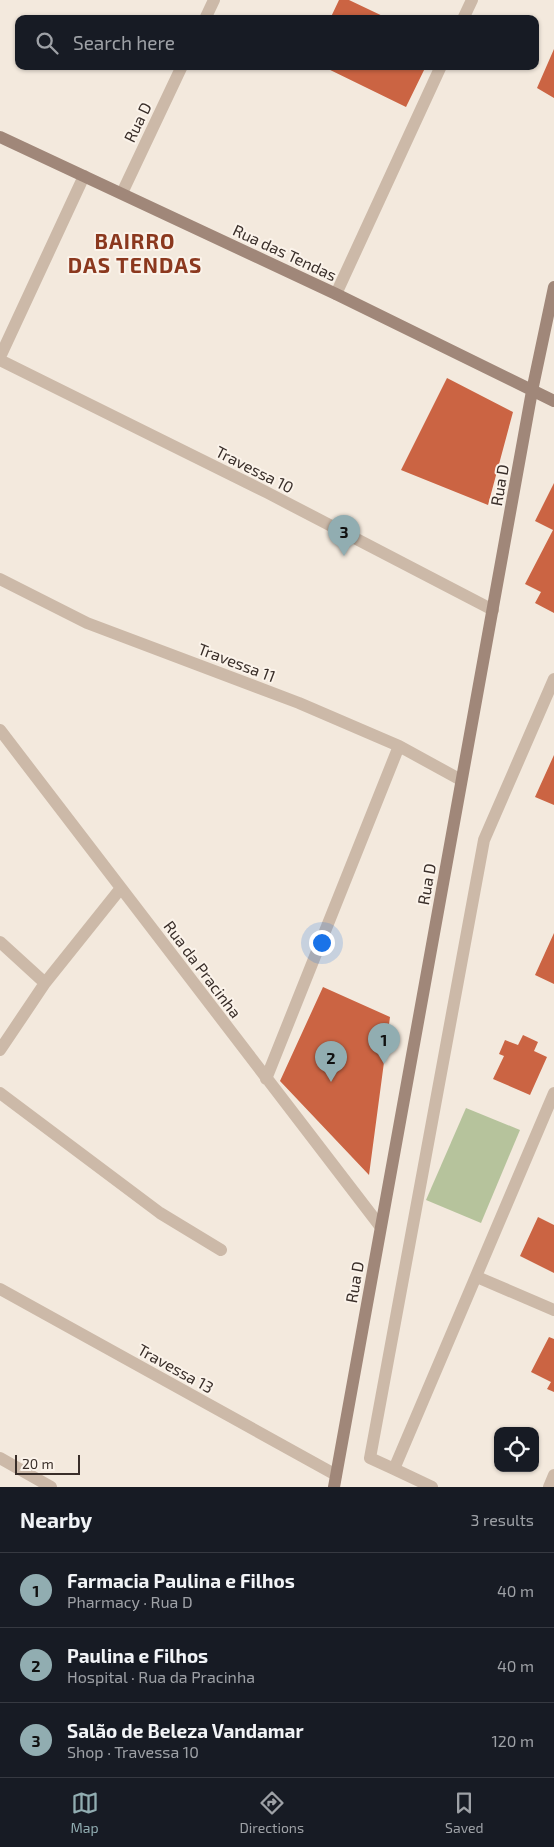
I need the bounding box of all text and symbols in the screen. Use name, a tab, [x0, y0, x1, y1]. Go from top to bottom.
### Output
search box	[15, 15, 539, 70]
icon: search	[33, 29, 61, 57]
text: Search here	[73, 31, 175, 54]
street label: Rua D	[119, 99, 155, 145]
street label: Rua das Tendas	[230, 220, 340, 284]
district label: BAIRRO DAS TENDAS	[68, 228, 202, 277]
street label: Travessa 10	[213, 441, 297, 497]
street label: Rua D	[486, 463, 512, 507]
pin: 3	[328, 515, 360, 556]
street label: Travessa 11	[196, 639, 278, 685]
street label: Rua D	[413, 862, 439, 906]
street label: Rua da Pracinha	[160, 917, 246, 1021]
your location	[309, 930, 335, 956]
pin: 1	[368, 1023, 400, 1064]
pin: 2	[315, 1041, 347, 1082]
street label: Rua D	[341, 1260, 367, 1304]
street label: Travessa 13	[135, 1339, 217, 1397]
map controls	[494, 1427, 539, 1472]
button: locate	[494, 1427, 539, 1472]
scale bar	[15, 1452, 80, 1475]
text: 20 m	[22, 1455, 54, 1472]
text: Nearby	[20, 1507, 92, 1532]
text: 3 results	[471, 1510, 534, 1529]
text: Farmacia Paulina e Filhos	[67, 1569, 295, 1592]
text: 1	[33, 1581, 39, 1600]
text: 40 m	[497, 1581, 534, 1600]
text: Pharmacy · Rua D	[67, 1592, 193, 1611]
text: Paulina e Filhos	[67, 1644, 208, 1667]
text: 2	[31, 1656, 41, 1675]
text: 40 m	[497, 1656, 534, 1675]
text: Hospital · Rua da Pracinha	[67, 1667, 255, 1686]
text: Salão de Beleza Vandamar	[67, 1719, 304, 1742]
text: 3	[31, 1731, 41, 1750]
text: 120 m	[491, 1731, 534, 1750]
text: Shop · Travessa 10	[67, 1742, 199, 1761]
tab: Map	[70, 1789, 99, 1836]
tab: Directions	[240, 1789, 304, 1836]
tab: Saved	[445, 1789, 484, 1836]

